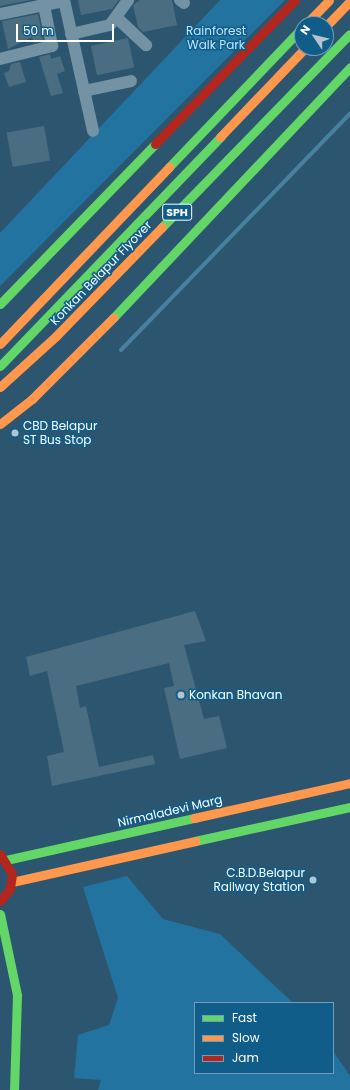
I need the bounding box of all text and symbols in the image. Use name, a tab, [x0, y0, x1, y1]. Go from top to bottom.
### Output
scale bar	[18, 16, 116, 42]
north arrow	[294, 16, 334, 56]
text: 50 m	[23, 22, 54, 39]
text: N	[296, 22, 314, 38]
park label: Rainforest Walk Park	[186, 24, 246, 52]
road number: SPH	[162, 203, 192, 221]
street label: Konkan Belapur Flyover	[47, 218, 155, 328]
place label: CBD Belapur ST Bus Stop	[23, 419, 97, 447]
marker: CBD Belapur ST Bus Stop	[10, 428, 20, 438]
place label: Konkan Bhavan	[189, 688, 282, 702]
marker: Konkan Bhavan	[176, 690, 186, 700]
street label: Nirmaladevi Marg	[116, 792, 224, 830]
place label: C.B.D.Belapur Railway Station	[214, 866, 305, 894]
marker: C.B.D.Belapur Railway Station	[308, 875, 318, 885]
legend	[194, 1002, 334, 1074]
text: Fast	[232, 1009, 257, 1026]
text: Slow	[232, 1029, 260, 1046]
text: Jam	[232, 1049, 259, 1066]

